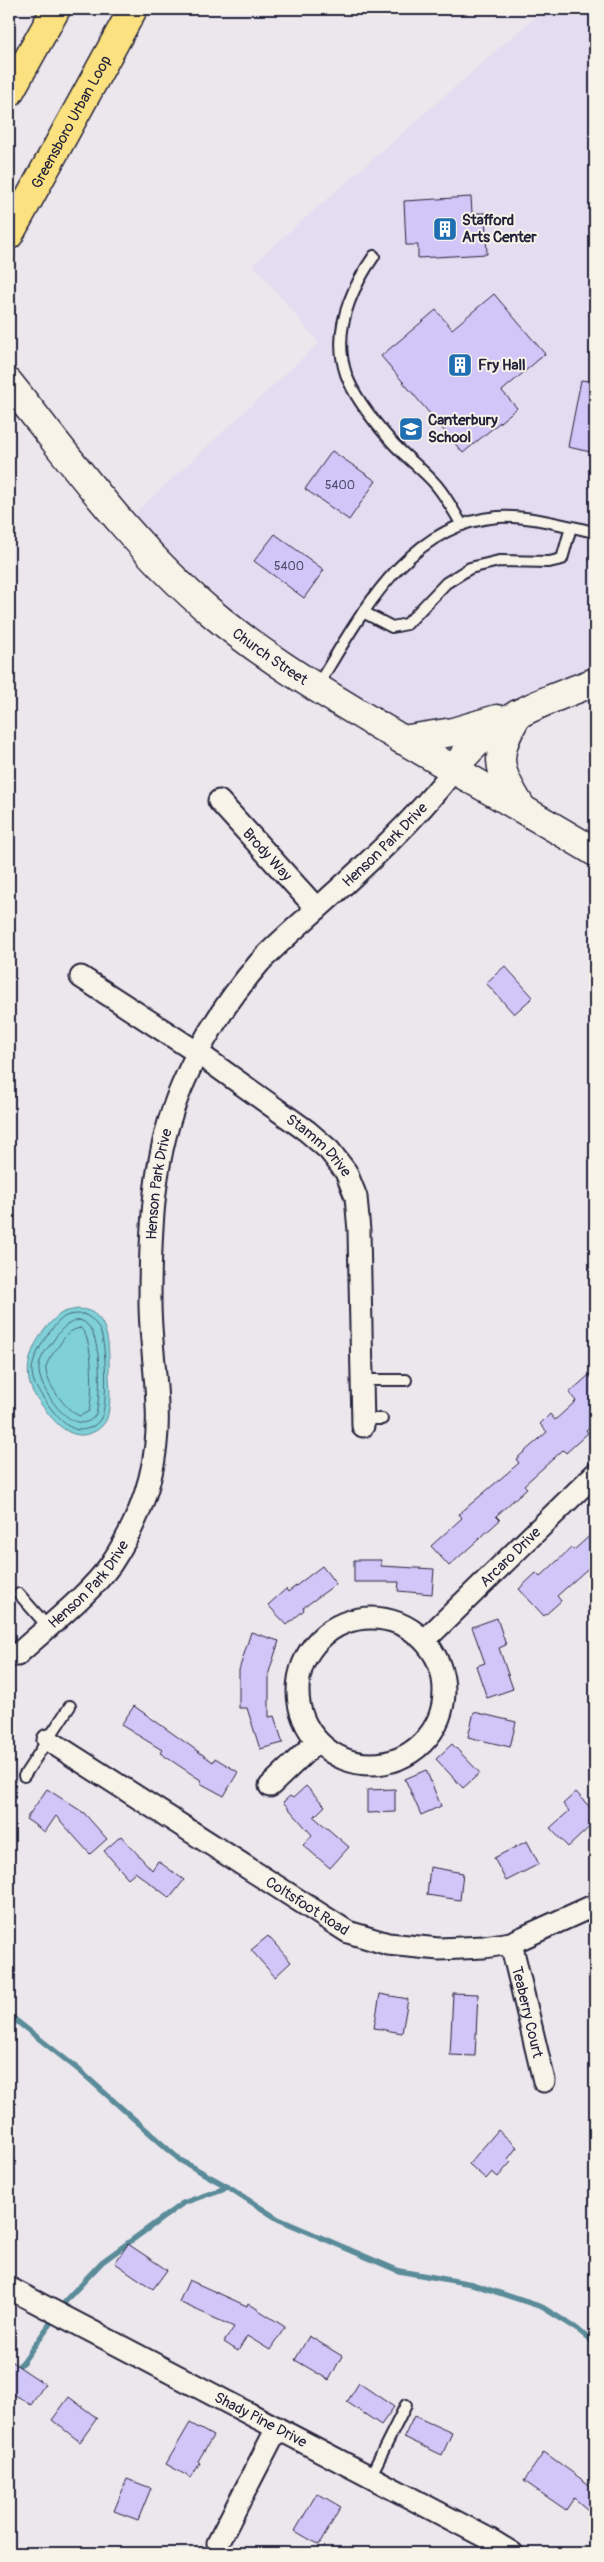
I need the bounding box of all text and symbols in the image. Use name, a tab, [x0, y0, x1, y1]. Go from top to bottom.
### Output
street label: Greensboro Urban Loop	[27, 52, 116, 192]
place label: Stafford Arts Center	[462, 211, 537, 247]
building icon: Stafford Arts Center	[432, 216, 458, 242]
building icon: Fry Hall	[447, 352, 473, 378]
place label: Fry Hall	[478, 356, 526, 375]
place label: Canterbury School	[428, 411, 498, 447]
school or university icon: Canterbury School	[398, 416, 424, 442]
house number: 5400	[325, 478, 355, 493]
house number: 5400	[274, 559, 304, 574]
street label: Church Street	[228, 624, 312, 690]
street label: Henson Park Drive	[339, 798, 432, 891]
street label: Brody Way	[238, 824, 296, 885]
street label: Stamm Drive	[282, 1110, 356, 1181]
street label: Henson Park Drive	[142, 1126, 177, 1240]
street label: Arcaro Drive	[476, 1523, 546, 1591]
street label: Henson Park Drive	[45, 1537, 133, 1633]
street label: Coltsfoot Road	[262, 1873, 352, 1940]
street label: Teaberry Court	[507, 1965, 547, 2061]
street label: Shady Pine Drive	[211, 2388, 310, 2452]

